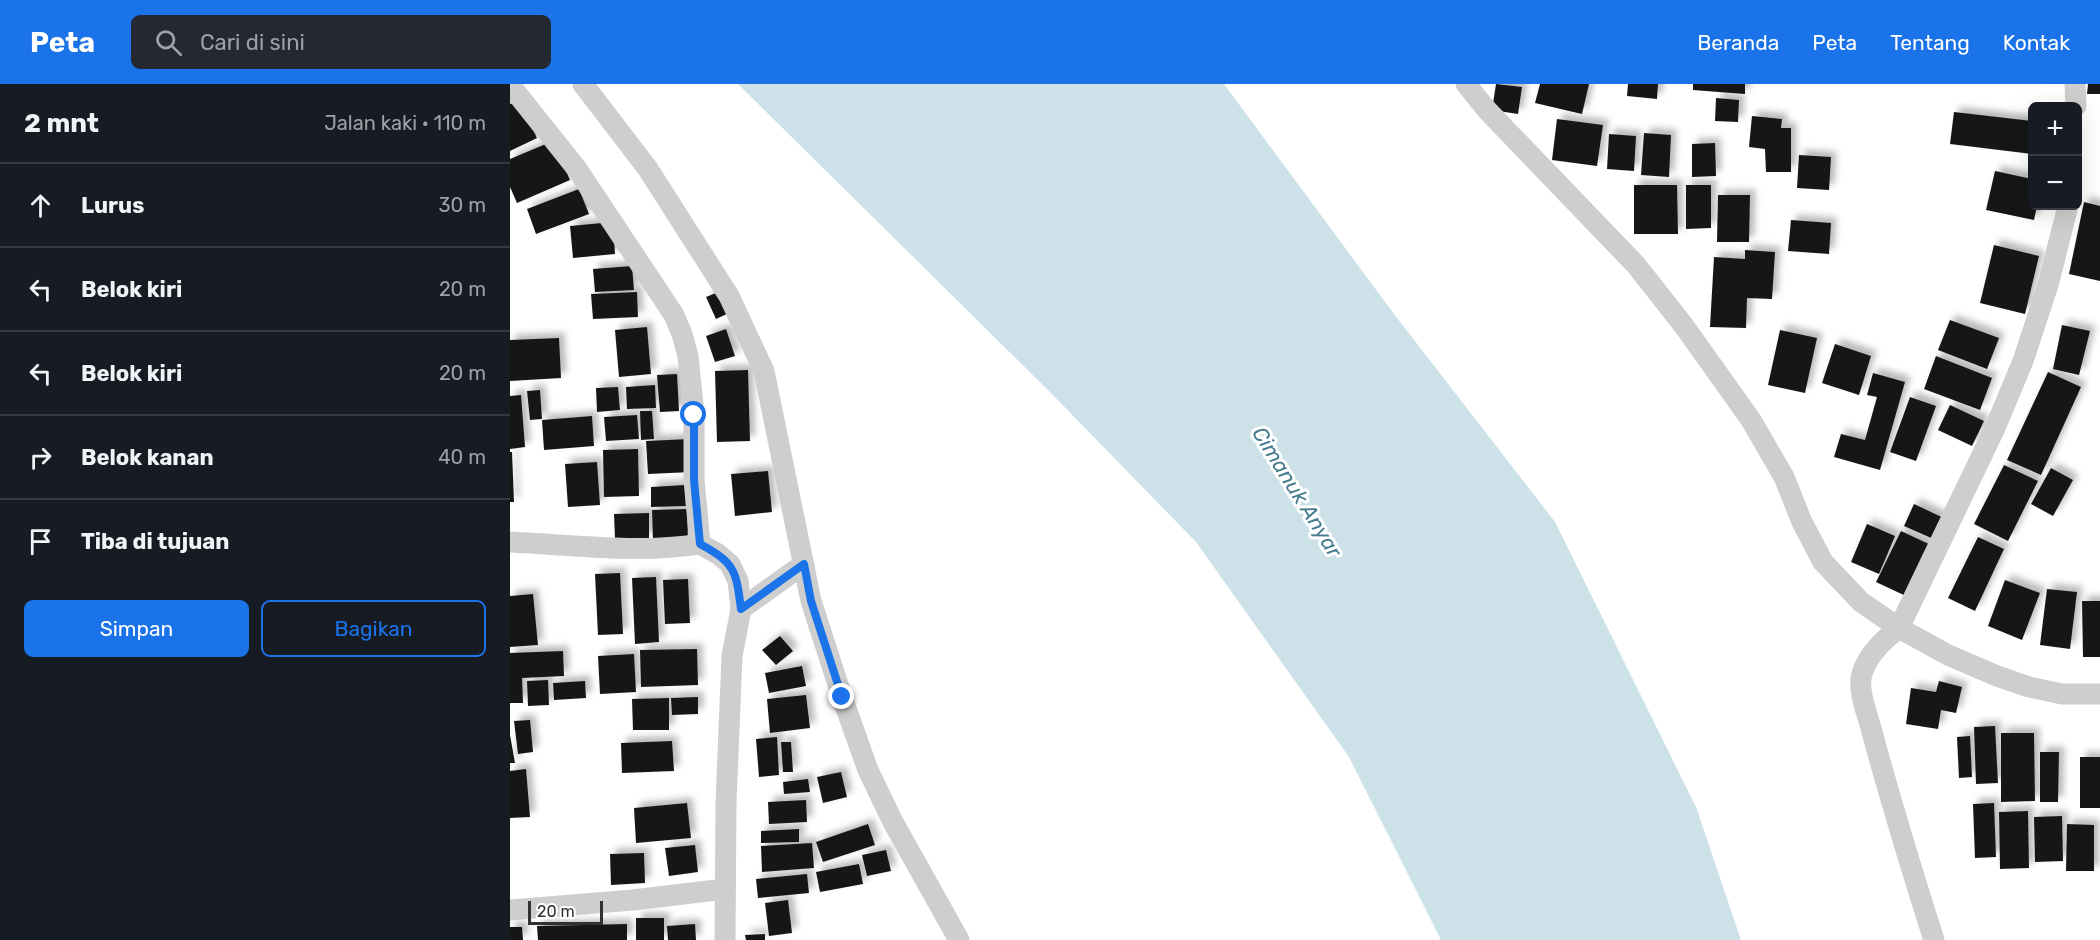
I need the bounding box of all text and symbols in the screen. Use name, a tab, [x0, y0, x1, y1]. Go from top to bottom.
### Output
search box	[131, 15, 551, 69]
text: Peta	[30, 26, 95, 59]
icon: search	[152, 26, 185, 59]
text: Cari di sini	[200, 29, 305, 56]
text: Beranda	[1697, 30, 1779, 55]
text: Peta	[1812, 30, 1857, 55]
text: Tentang	[1890, 30, 1970, 55]
text: Kontak	[2003, 30, 2070, 55]
map controls	[2028, 102, 2082, 210]
button: +	[2028, 102, 2082, 156]
text: 2 mnt	[24, 108, 99, 139]
text: Jalan kaki · 110 m	[324, 111, 486, 135]
button: −	[2028, 156, 2082, 210]
icon: ahead	[24, 189, 57, 222]
text: Lurus	[81, 192, 144, 219]
text: 30 m	[439, 193, 486, 217]
icon: left	[24, 273, 57, 306]
text: Belok kiri	[81, 276, 182, 303]
text: 20 m	[439, 277, 486, 301]
icon: left	[24, 357, 57, 390]
text: Belok kiri	[81, 360, 182, 387]
text: 20 m	[439, 361, 486, 385]
route start	[680, 401, 706, 427]
water label: Cimanuk Anyar	[1247, 422, 1348, 562]
icon: right	[24, 441, 57, 474]
text: Belok kanan	[81, 444, 214, 471]
text: 40 m	[438, 445, 486, 469]
icon: arrive	[24, 525, 57, 558]
text: Tiba di tujuan	[81, 528, 229, 555]
button: Simpan	[24, 600, 249, 657]
button: Bagikan	[261, 600, 486, 657]
route end	[828, 683, 854, 709]
scale bar	[528, 898, 603, 926]
text: 20 m	[537, 902, 575, 921]

